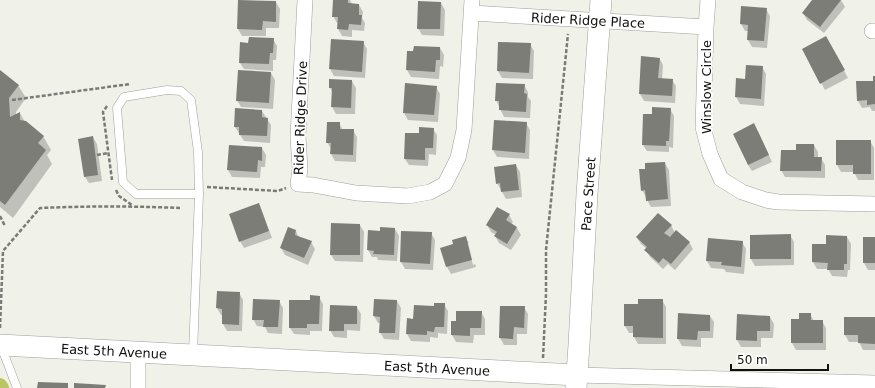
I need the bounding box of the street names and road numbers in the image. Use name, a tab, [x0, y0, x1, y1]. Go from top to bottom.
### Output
street label: Rider Ridge Place	[531, 10, 645, 31]
street label: Winslow Circle	[699, 40, 714, 134]
street label: Rider Ridge Drive	[291, 61, 310, 175]
street label: Pace Street	[578, 157, 599, 231]
street label: East 5th Avenue	[61, 341, 167, 362]
street label: East 5th Avenue	[384, 358, 490, 379]

